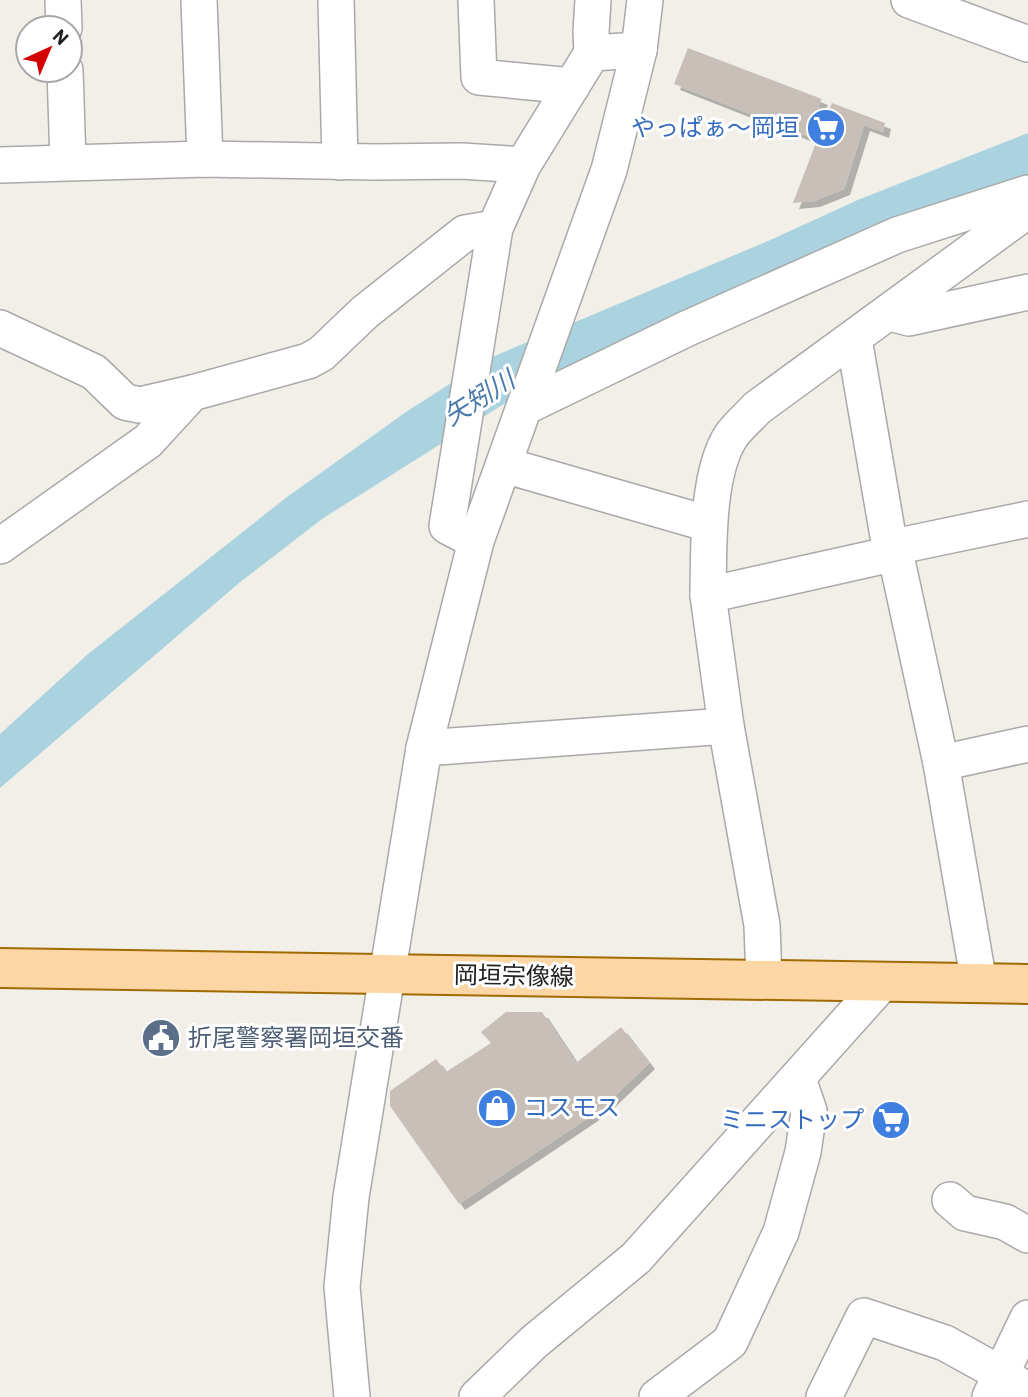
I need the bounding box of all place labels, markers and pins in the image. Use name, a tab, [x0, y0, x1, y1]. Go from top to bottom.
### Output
supermarket icon: やっぱぁ～岡垣	[805, 107, 847, 149]
place label: やっぱぁ～岡垣	[631, 112, 799, 141]
public building icon: 折尾警察署岡垣交番	[140, 1017, 182, 1059]
place label: 折尾警察署岡垣交番	[188, 1022, 404, 1051]
shop icon: コスモス	[476, 1087, 518, 1129]
place label: コスモス	[524, 1092, 620, 1121]
supermarket icon: ミニストップ	[870, 1099, 912, 1141]
place label: ミニストップ	[720, 1104, 864, 1133]

